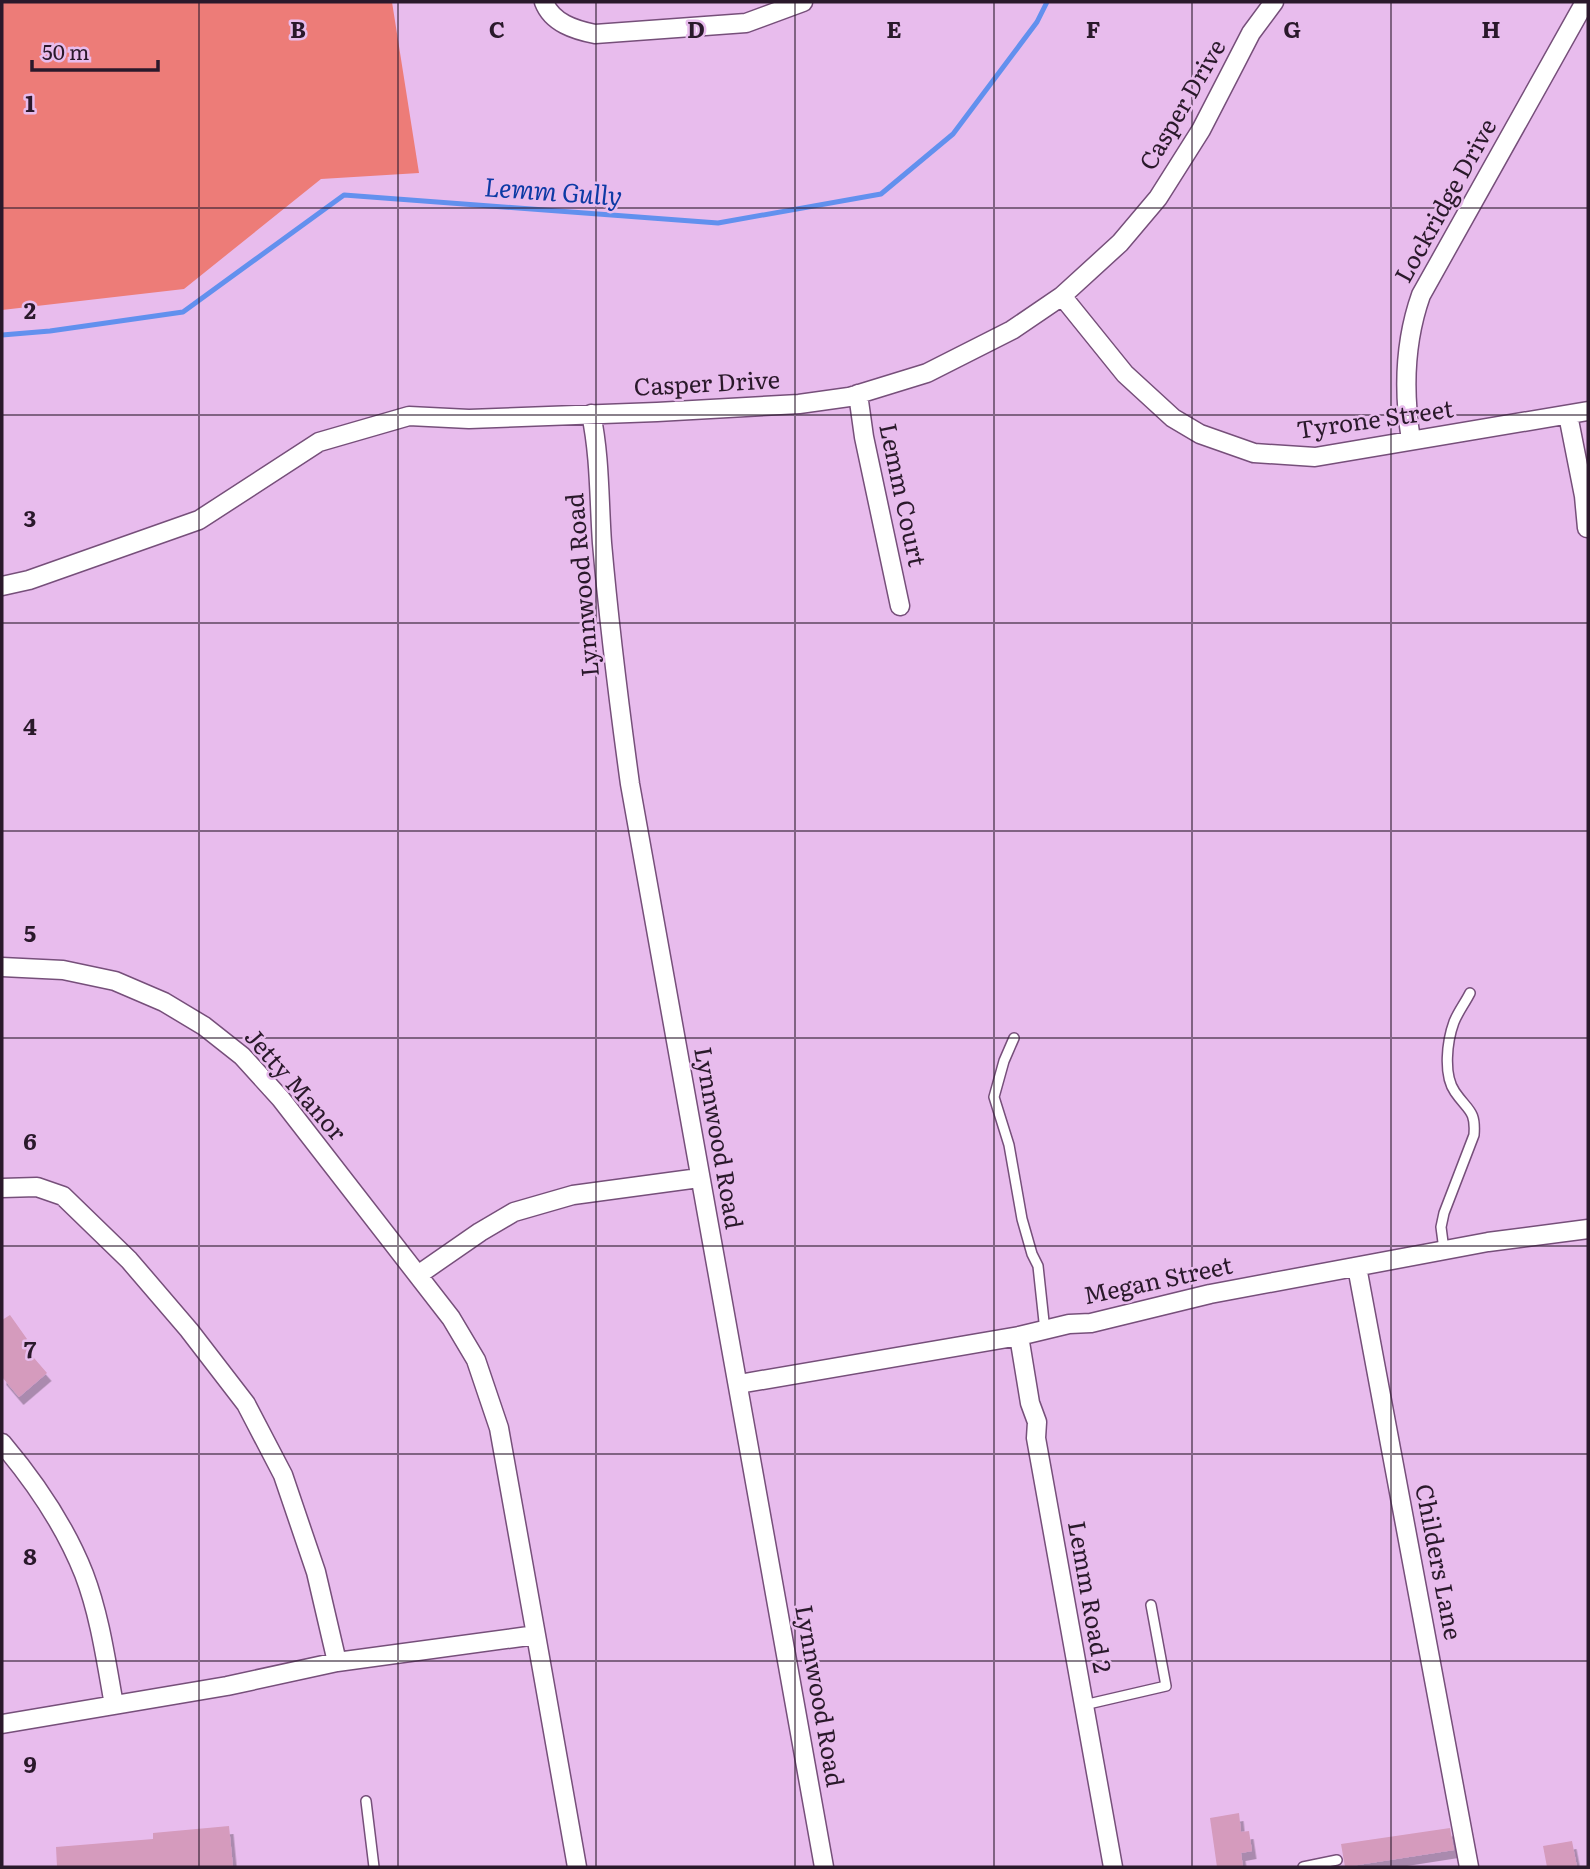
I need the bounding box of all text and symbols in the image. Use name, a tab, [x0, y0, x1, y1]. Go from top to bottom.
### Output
text: B	[290, 11, 306, 45]
text: C	[489, 11, 505, 45]
text: D	[687, 11, 705, 45]
text: E	[886, 11, 902, 45]
text: F	[1086, 11, 1101, 45]
text: G	[1283, 11, 1301, 45]
text: H	[1481, 11, 1501, 45]
scale bar	[32, 28, 158, 72]
street label: Casper Drive	[1129, 32, 1233, 176]
text: 50 m	[42, 35, 89, 66]
text: 1	[25, 85, 35, 119]
street label: Lockridge Drive	[1384, 111, 1503, 288]
water label: Lemm Gully	[483, 165, 624, 214]
text: 2	[24, 292, 36, 326]
street label: Casper Drive	[633, 360, 781, 403]
street label: Tyrone Street	[1294, 389, 1456, 446]
street label: Lemm Court	[872, 420, 937, 570]
street label: Lynnwood Road	[555, 492, 606, 679]
text: 3	[24, 500, 36, 534]
text: 4	[23, 708, 37, 742]
text: 5	[24, 915, 36, 949]
street label: Jetty Manor	[238, 1019, 356, 1148]
street label: Lynnwood Road	[687, 1044, 754, 1232]
text: 6	[23, 1123, 37, 1157]
street label: Megan Street	[1080, 1246, 1235, 1311]
text: 7	[24, 1331, 37, 1365]
street label: Childers Lane	[1408, 1481, 1473, 1642]
street label: Lemm Road 2	[1061, 1518, 1122, 1675]
text: 8	[23, 1538, 37, 1572]
street label: Lynnwood Road	[788, 1602, 855, 1790]
text: 9	[23, 1746, 37, 1780]

